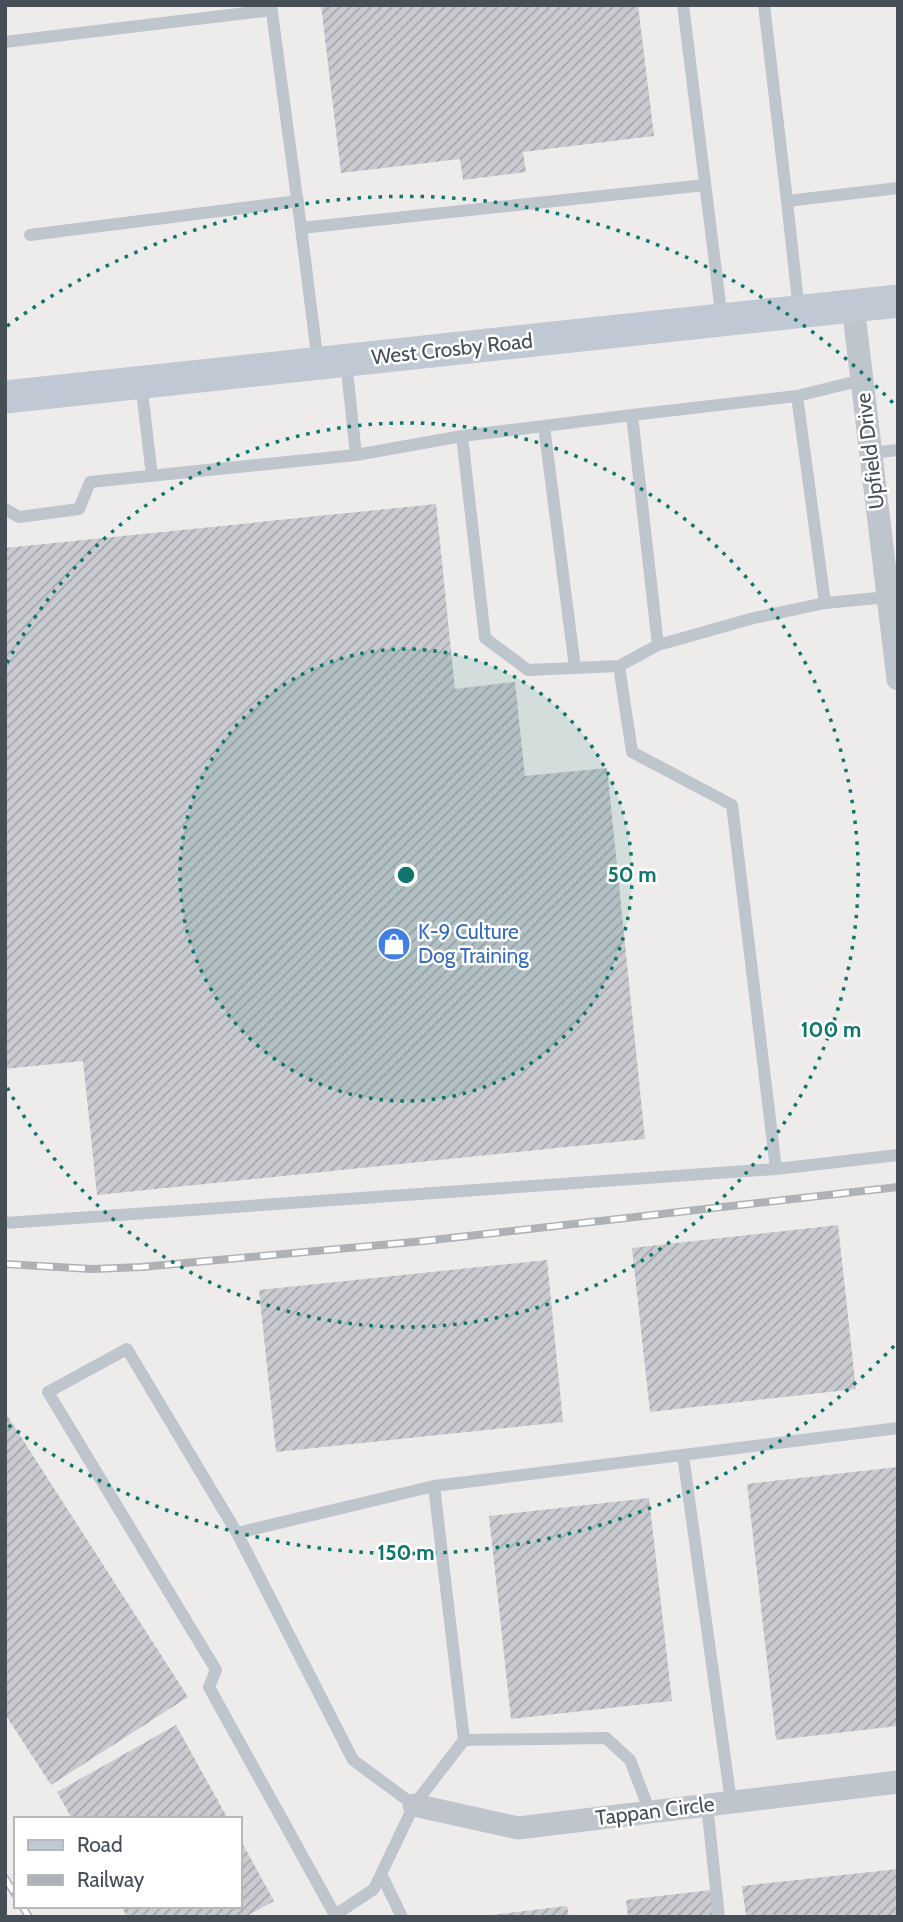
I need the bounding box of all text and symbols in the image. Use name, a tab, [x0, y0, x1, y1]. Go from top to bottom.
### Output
street label: West Crosby Road	[370, 328, 534, 369]
street label: Upfield Drive	[850, 391, 889, 511]
text: 50 m	[607, 862, 657, 887]
centre of rings	[394, 863, 418, 887]
place label: K-9 Culture Dog Training	[418, 919, 529, 968]
shop icon: K-9 Culture Dog Training	[375, 925, 413, 963]
text: 100 m	[801, 1017, 861, 1042]
text: 150 m	[378, 1540, 434, 1565]
street label: Tappan Circle	[594, 1791, 716, 1830]
legend	[14, 1817, 242, 1908]
text: Road	[77, 1832, 123, 1857]
text: Railway	[77, 1867, 145, 1892]

